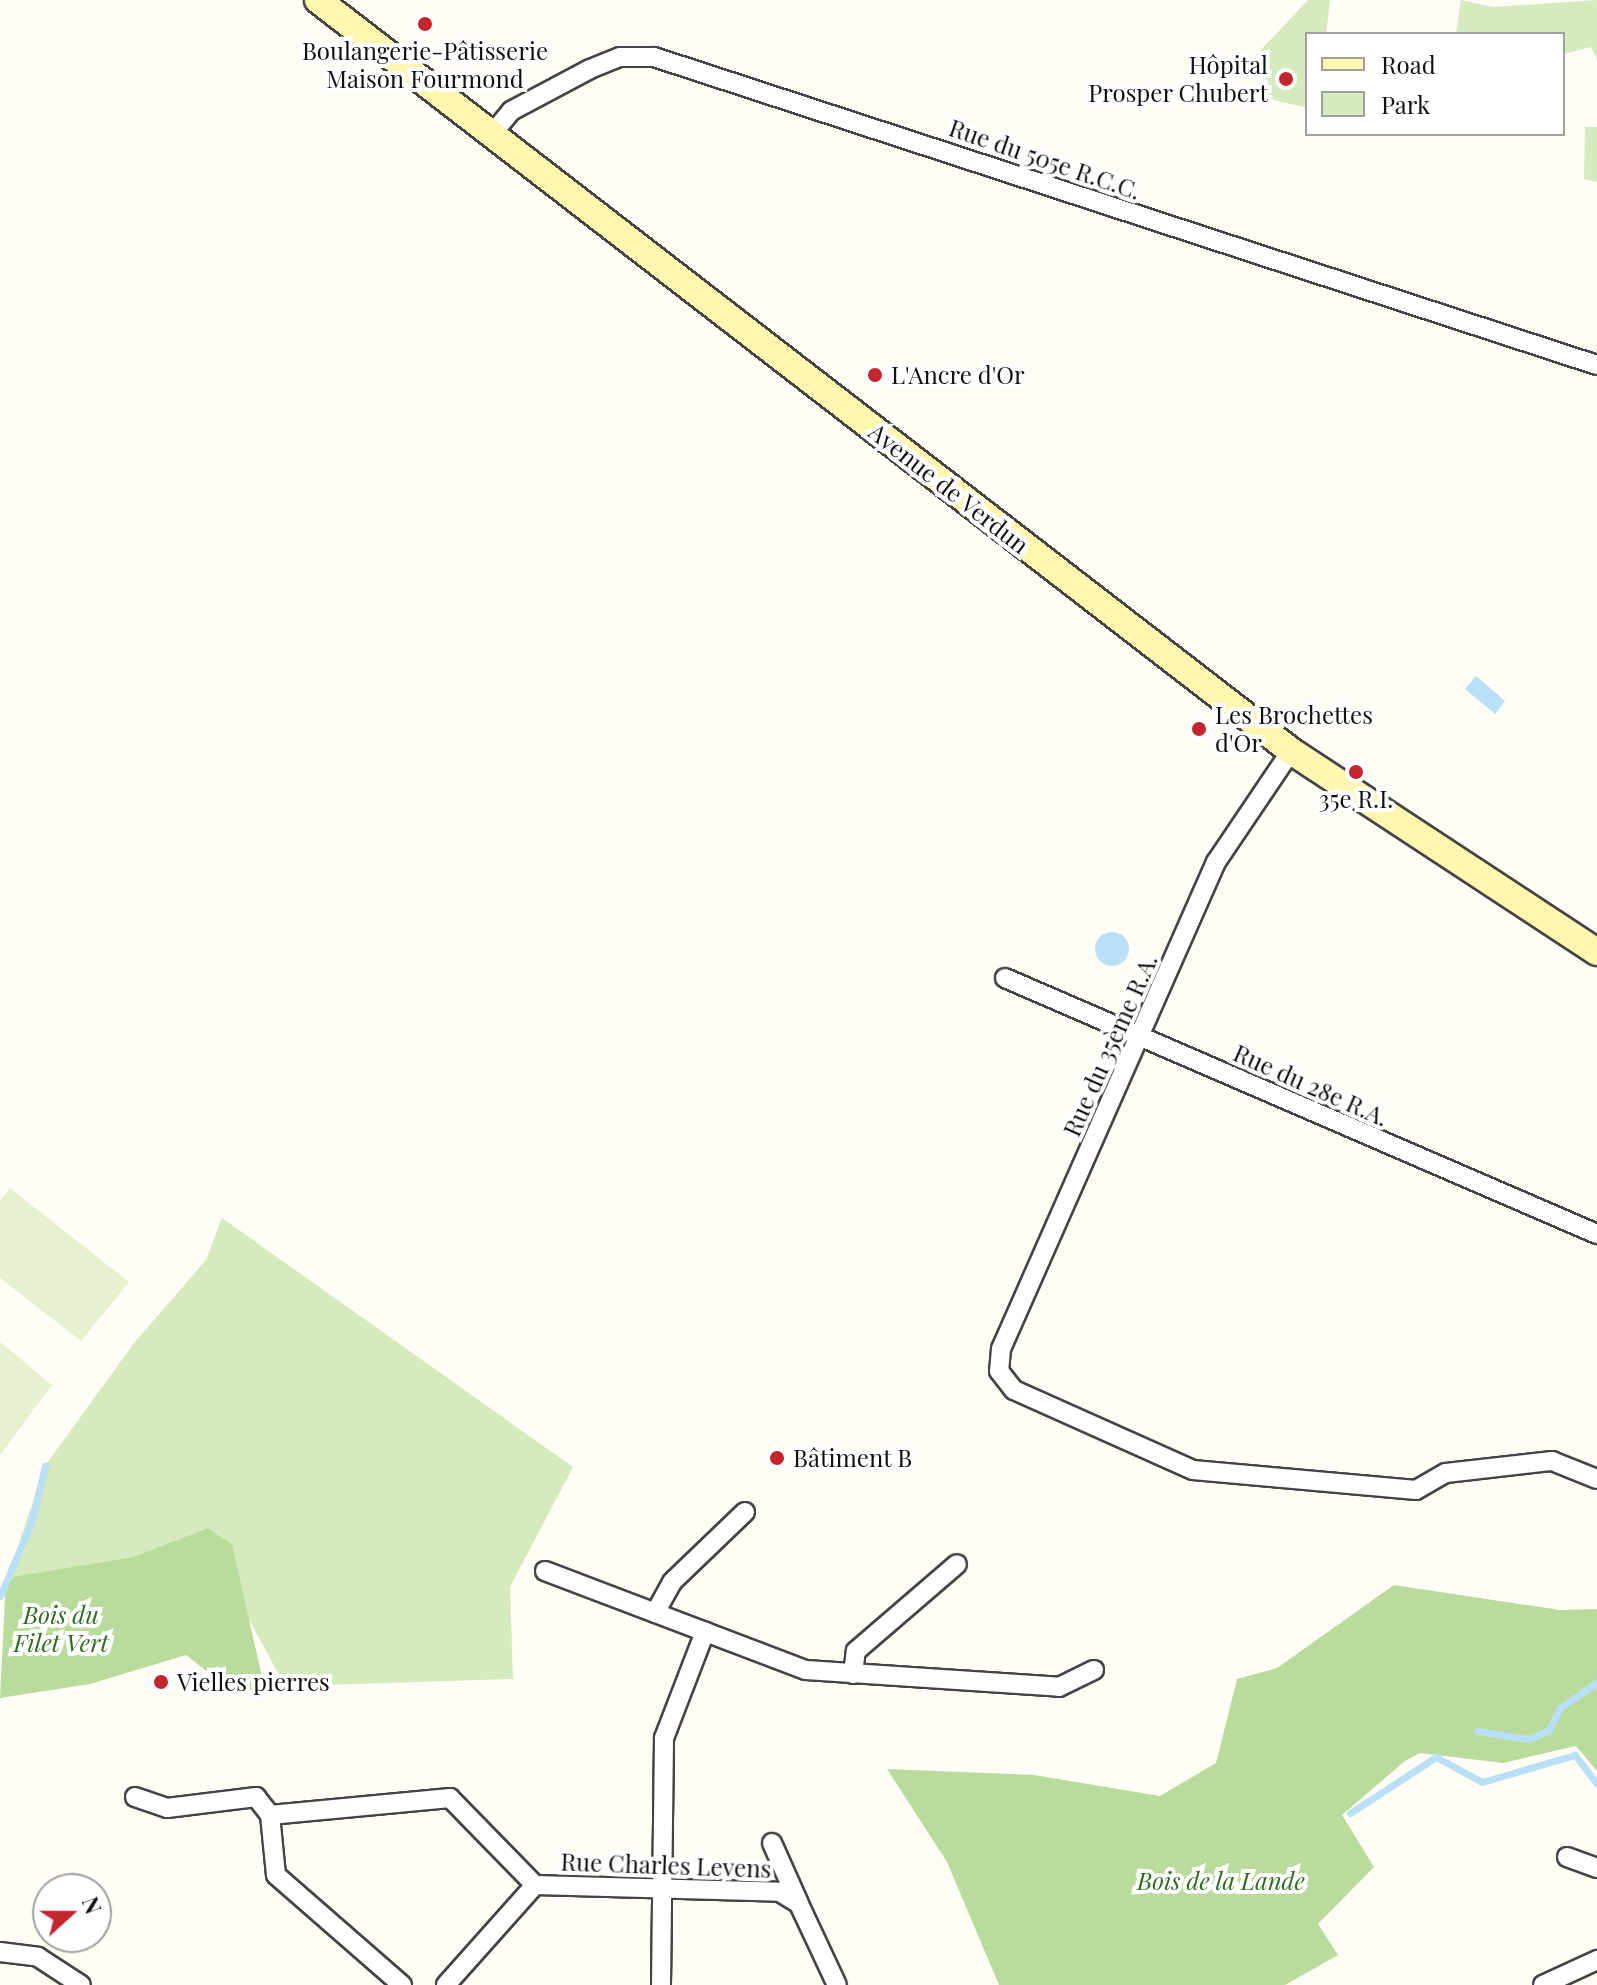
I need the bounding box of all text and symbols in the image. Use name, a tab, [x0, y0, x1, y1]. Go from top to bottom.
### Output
marker: Boulangerie-Pâtisserie Maison Fourmond	[416, 15, 434, 33]
legend	[1305, 32, 1565, 136]
place label: Boulangerie-Pâtisserie Maison Fourmond	[302, 37, 548, 93]
text: Road	[1381, 48, 1436, 80]
place label: Hôpital Prosper Chubert	[1088, 51, 1268, 107]
marker: Hôpital Prosper Chubert	[1275, 68, 1297, 90]
text: Park	[1381, 88, 1430, 120]
street label: Rue du 505e R.C.C.	[945, 113, 1145, 205]
place label: L'Ancre d'Or	[891, 361, 1025, 389]
marker: L'Ancre d'Or	[866, 366, 884, 384]
street label: Avenue de Verdun	[863, 416, 1035, 560]
place label: Les Brochettes d'Or	[1215, 701, 1373, 757]
marker: Les Brochettes d'Or	[1190, 720, 1208, 738]
marker: 35e R.I.	[1347, 763, 1365, 781]
place label: 35e R.I.	[1319, 785, 1393, 813]
street label: Rue du 35ème R.A.	[1057, 949, 1163, 1141]
street label: Rue du 28e R.A.	[1229, 1038, 1393, 1132]
place label: Bâtiment B	[793, 1444, 913, 1472]
marker: Bâtiment B	[768, 1449, 786, 1467]
park label: Bois du Filet Vert	[14, 1601, 108, 1657]
place label: Vielles pierres	[177, 1668, 330, 1696]
marker: Vielles pierres	[152, 1673, 170, 1691]
street label: Rue Charles Levens	[560, 1847, 772, 1883]
park label: Bois de la Lande	[1137, 1867, 1305, 1895]
north arrow	[32, 1873, 112, 1953]
text: N	[76, 1892, 109, 1918]

